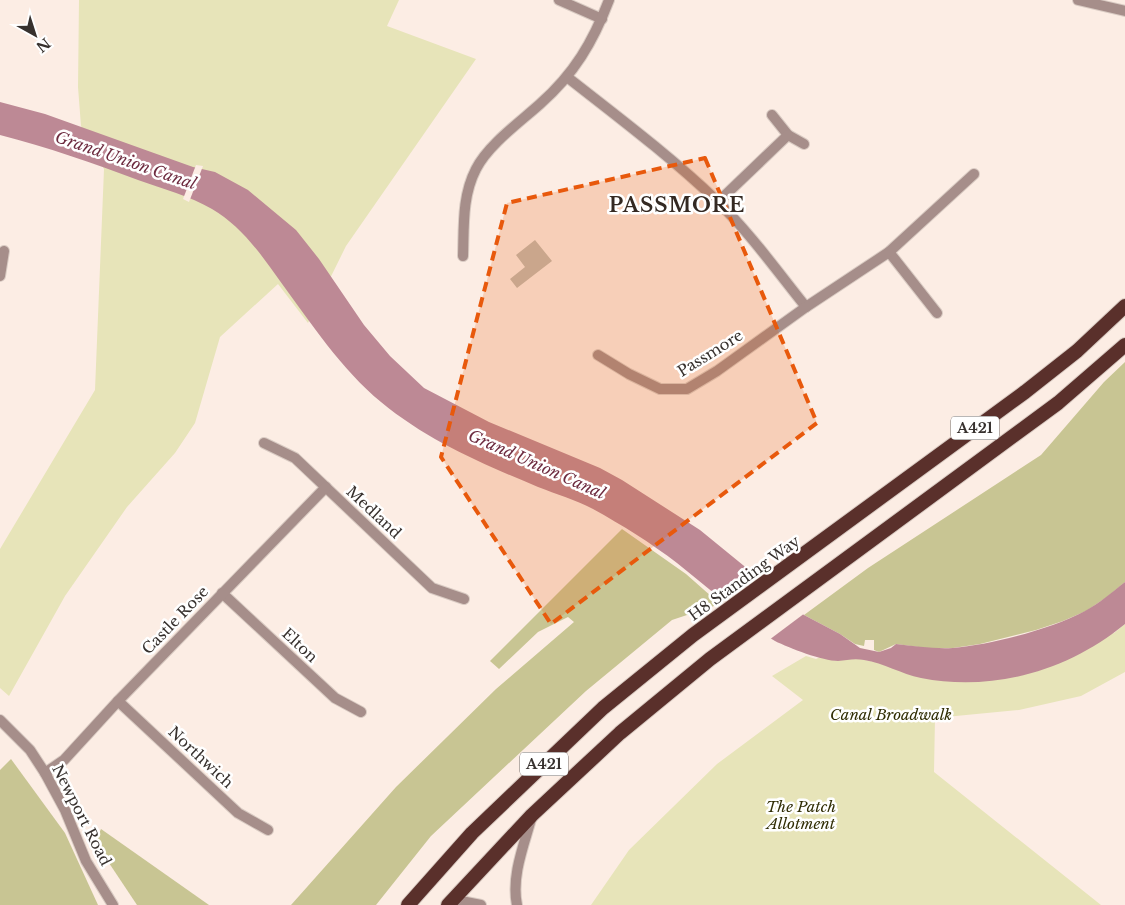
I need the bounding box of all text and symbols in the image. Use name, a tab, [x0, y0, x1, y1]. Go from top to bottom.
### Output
north arrow	[10, 10, 60, 60]
text: N	[32, 34, 54, 56]
water label: Grand Union Canal	[53, 126, 200, 194]
district label: PASSMORE	[609, 193, 745, 217]
street label: Passmore	[674, 325, 746, 381]
road number: A421	[951, 416, 999, 439]
water label: Grand Union Canal	[465, 425, 610, 504]
street label: Medland	[343, 482, 405, 542]
street label: H8 Standing Way	[685, 531, 804, 625]
street label: Castle Rose	[138, 582, 212, 658]
street label: Elton	[278, 624, 322, 666]
park label: Canal Broadwalk	[830, 705, 952, 724]
street label: Northwich	[165, 722, 237, 792]
road number: A421	[520, 752, 568, 776]
street label: Newport Road	[48, 761, 116, 869]
park label: The Patch Allotment	[765, 797, 836, 833]

